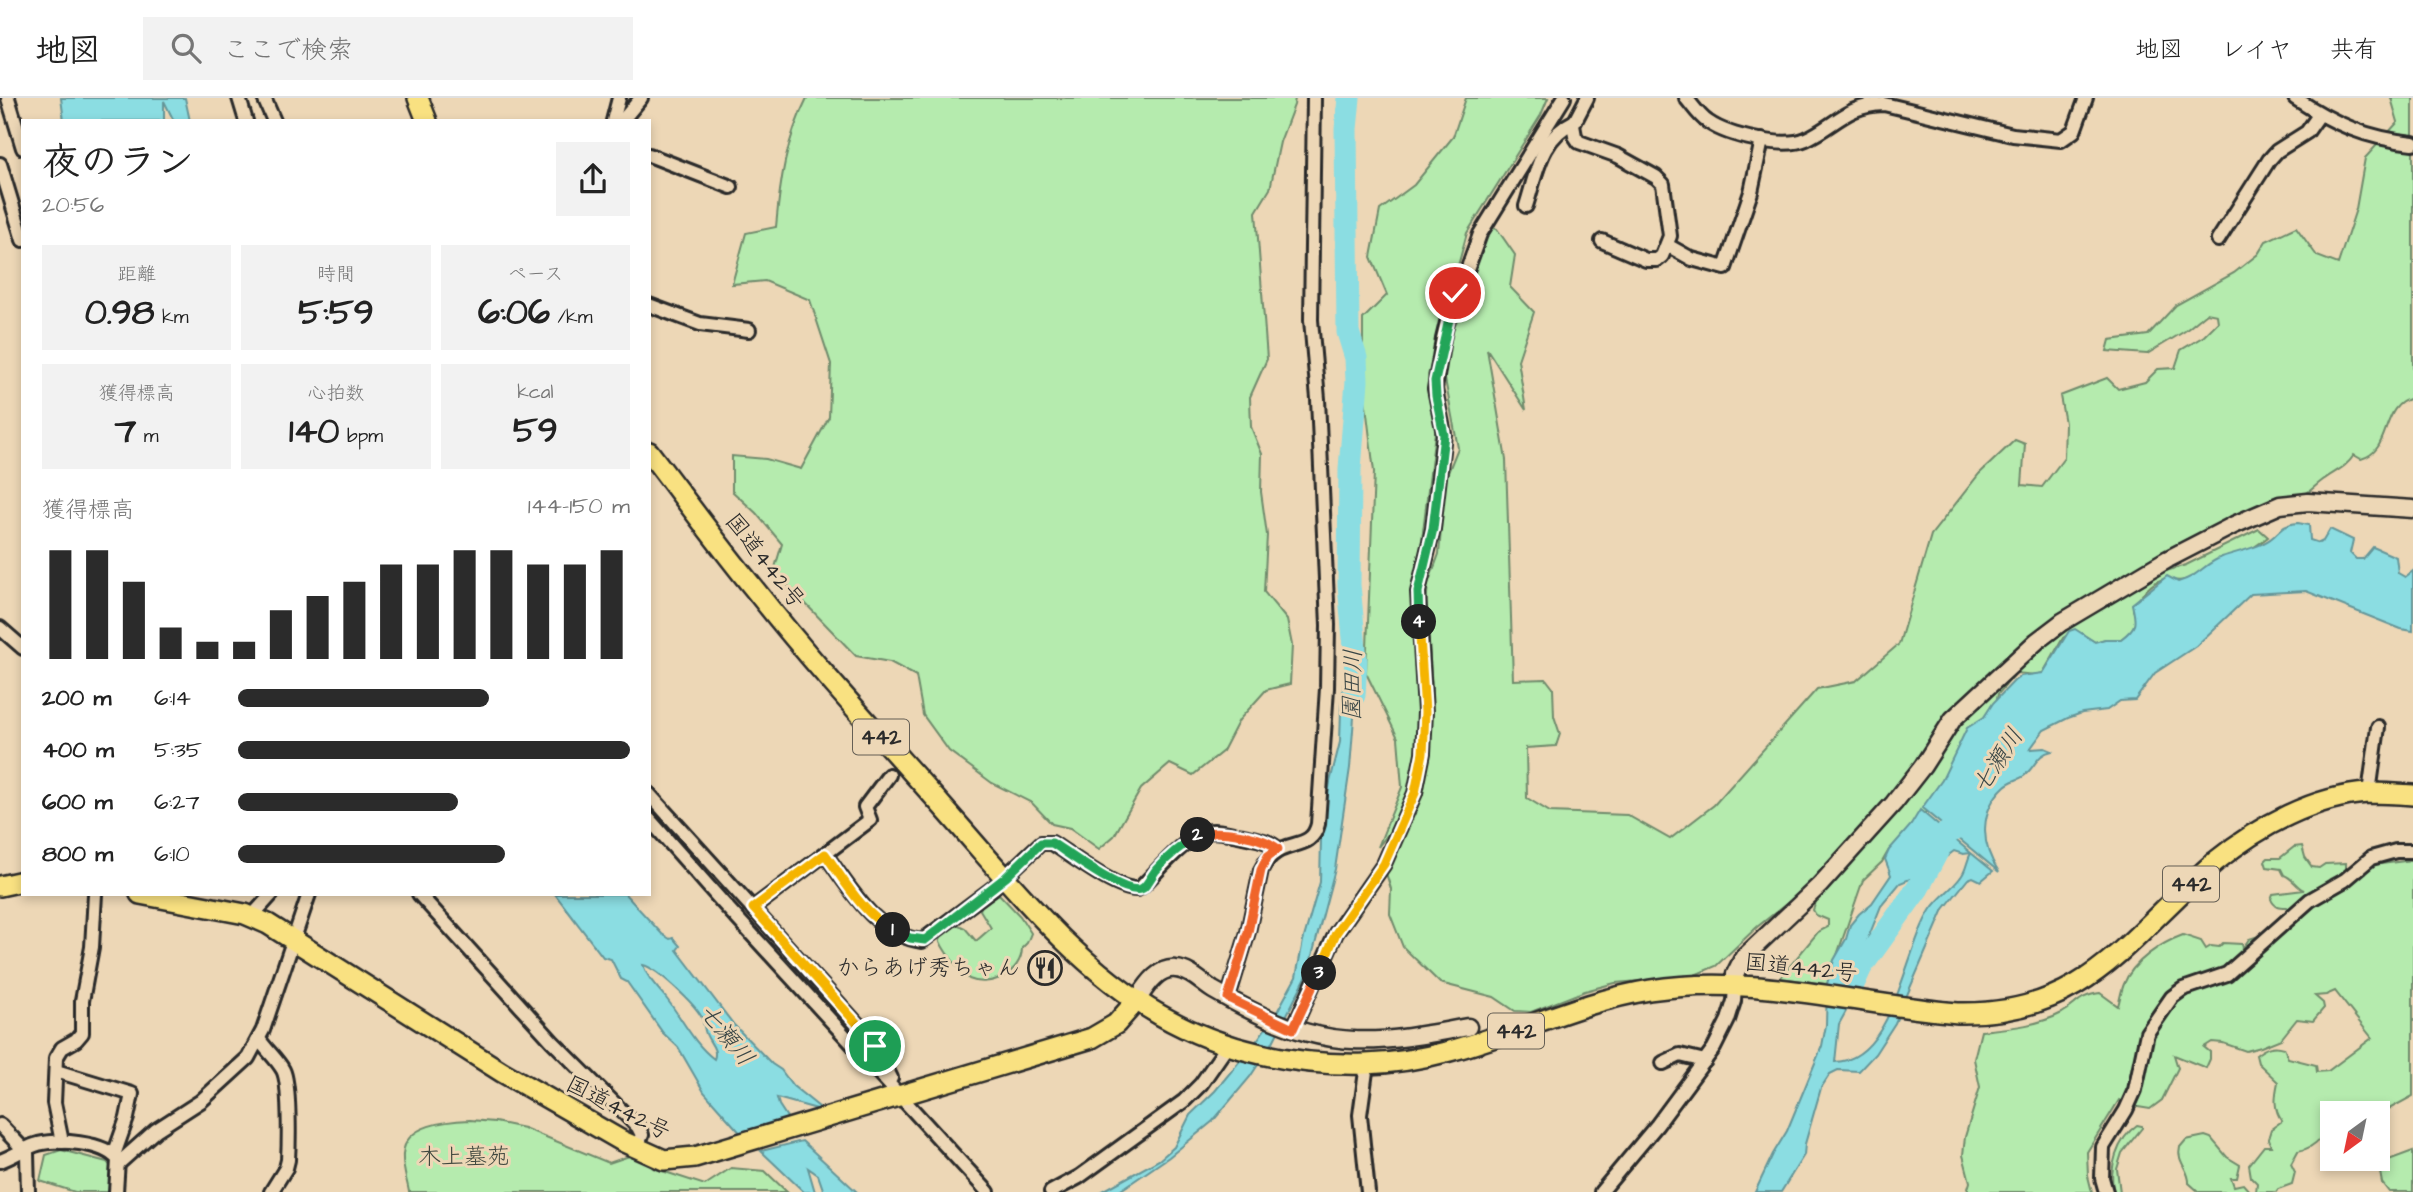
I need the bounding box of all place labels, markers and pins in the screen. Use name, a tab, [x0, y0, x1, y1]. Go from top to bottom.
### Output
pin	[1425, 263, 1485, 323]
pin: 4	[1402, 604, 1436, 640]
pin: 2	[1180, 818, 1216, 852]
pin: 1	[876, 912, 910, 948]
restaurant icon: からあげ秀ちゃん	[1026, 949, 1064, 987]
place label: からあげ秀ちゃん	[836, 952, 1020, 984]
pin: 3	[1302, 956, 1336, 990]
pin	[845, 1016, 905, 1076]

